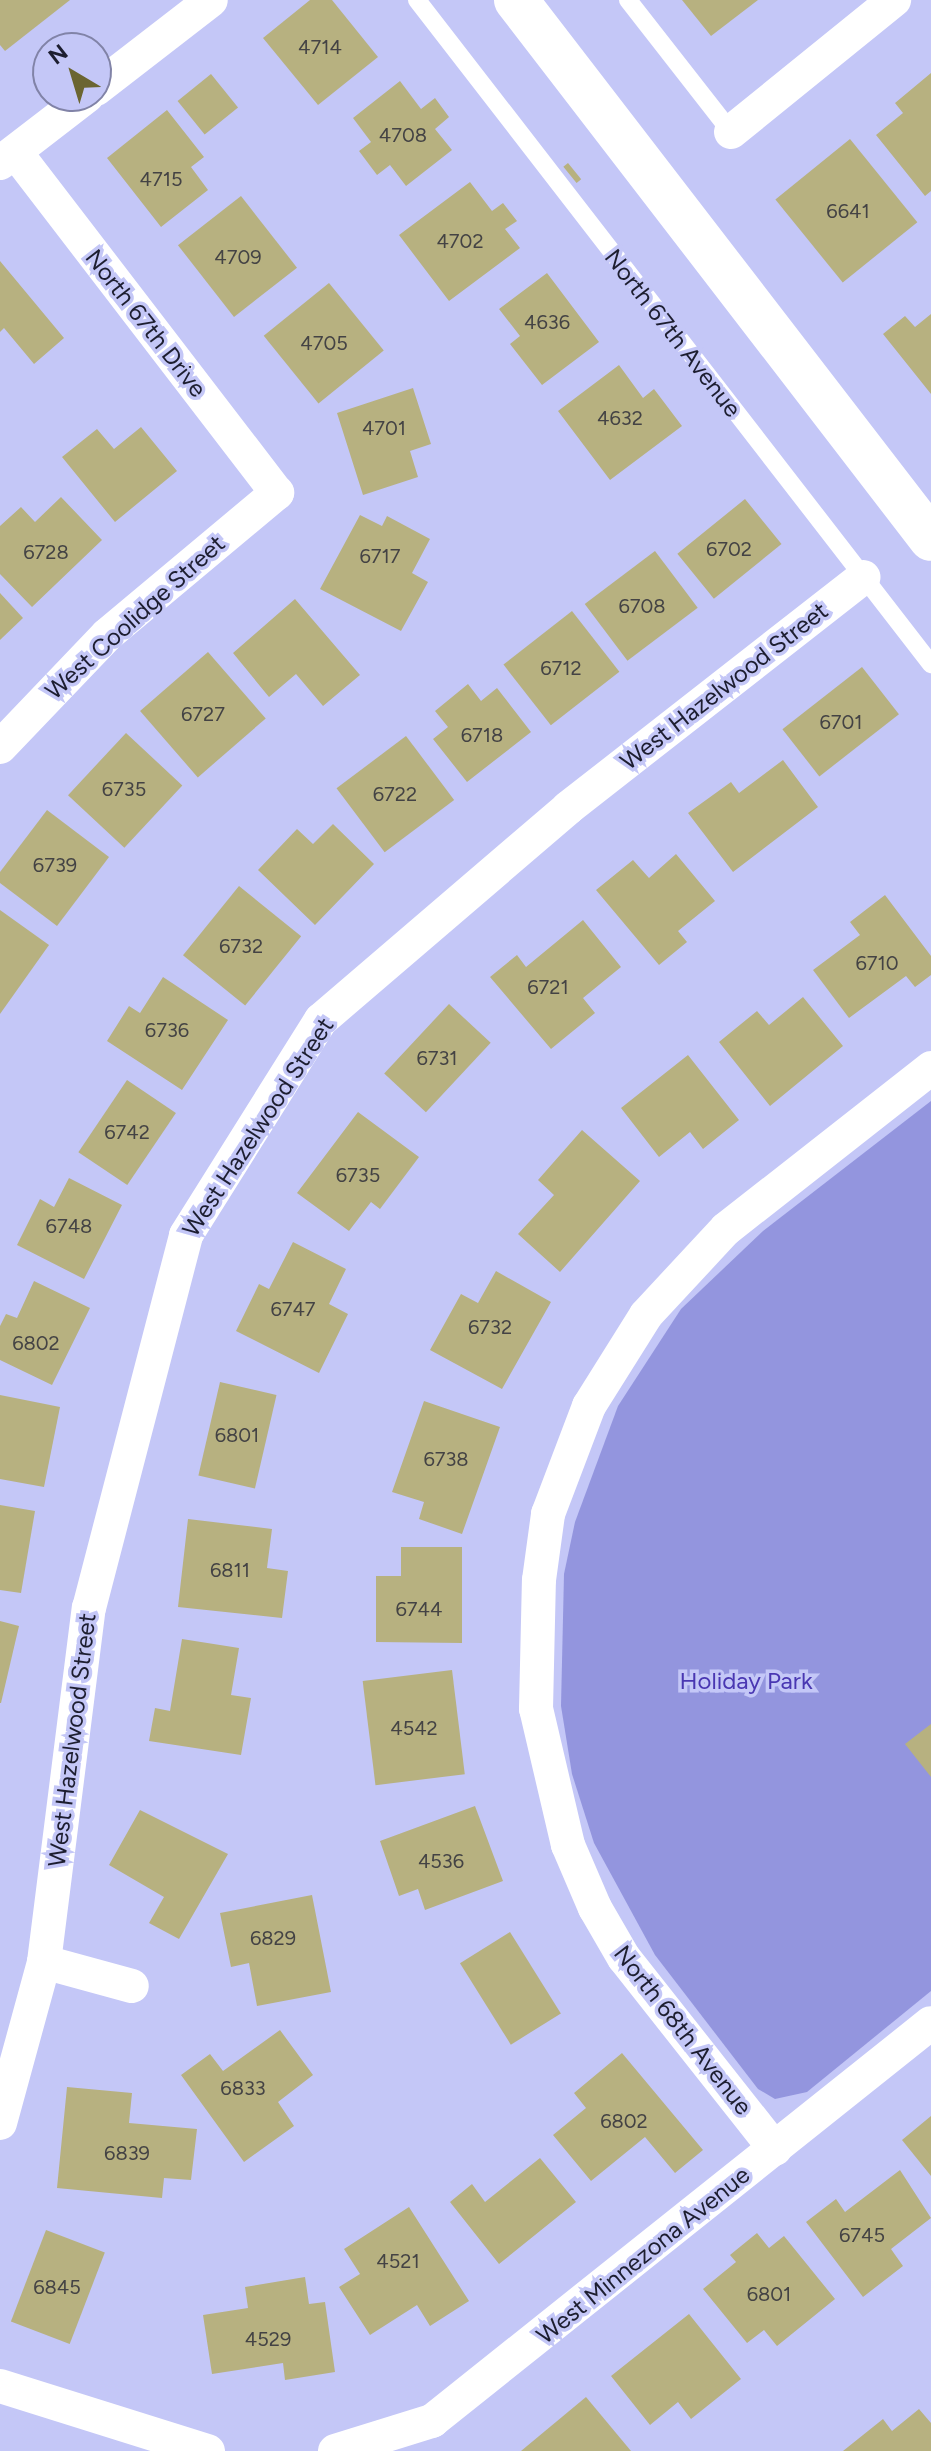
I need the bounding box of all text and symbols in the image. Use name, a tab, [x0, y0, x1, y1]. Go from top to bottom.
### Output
north arrow	[32, 32, 112, 112]
house number: 4714	[298, 35, 342, 59]
text: N	[43, 38, 73, 70]
house number: 4708	[379, 123, 427, 147]
house number: 4715	[140, 167, 182, 191]
house number: 6641	[826, 199, 870, 223]
house number: 4702	[436, 229, 484, 253]
street label: North 67th Drive	[79, 243, 213, 403]
street label: North 67th Avenue	[599, 243, 747, 423]
house number: 4709	[214, 245, 262, 269]
house number: 4636	[524, 310, 570, 334]
house number: 4705	[300, 331, 348, 355]
house number: 4632	[597, 406, 643, 430]
house number: 4701	[362, 416, 406, 440]
street label: West Coolidge Street	[39, 529, 231, 705]
house number: 6702	[706, 537, 752, 561]
house number: 6728	[23, 540, 69, 564]
house number: 6717	[359, 544, 401, 568]
house number: 6708	[618, 594, 666, 618]
street label: West Hazelwood Street	[615, 596, 833, 776]
house number: 6712	[540, 656, 582, 680]
house number: 6727	[181, 702, 225, 726]
house number: 6701	[819, 710, 863, 734]
house number: 6718	[461, 723, 503, 747]
house number: 6735	[102, 777, 146, 801]
house number: 6722	[373, 782, 417, 806]
house number: 6739	[33, 853, 77, 877]
house number: 6732	[219, 934, 263, 958]
house number: 6710	[855, 951, 899, 975]
house number: 6721	[527, 975, 569, 999]
street label: West Hazelwood Street	[176, 1012, 340, 1242]
house number: 6736	[145, 1018, 189, 1042]
house number: 6731	[416, 1046, 458, 1070]
house number: 6742	[104, 1120, 150, 1144]
house number: 6735	[336, 1163, 380, 1187]
house number: 6748	[46, 1214, 92, 1238]
house number: 6747	[270, 1297, 316, 1321]
house number: 6732	[468, 1315, 512, 1339]
house number: 6802	[12, 1331, 60, 1355]
house number: 6801	[215, 1423, 259, 1447]
house number: 6738	[423, 1447, 469, 1471]
house number: 6811	[210, 1558, 250, 1582]
house number: 6744	[396, 1597, 442, 1621]
street label: West Hazelwood Street	[42, 1612, 102, 1868]
park label: Holiday Park	[679, 1667, 813, 1695]
house number: 4542	[390, 1716, 438, 1740]
house number: 4536	[418, 1849, 464, 1873]
house number: 6829	[250, 1926, 296, 1950]
street label: North 68th Avenue	[608, 1940, 758, 2120]
house number: 6833	[220, 2076, 266, 2100]
house number: 6802	[600, 2109, 648, 2133]
house number: 6839	[104, 2141, 150, 2165]
street label: West Minnezona Avenue	[531, 2160, 755, 2350]
house number: 6745	[839, 2223, 885, 2247]
house number: 4521	[376, 2249, 420, 2273]
house number: 6845	[33, 2275, 81, 2299]
house number: 6801	[747, 2282, 791, 2306]
house number: 4529	[245, 2327, 291, 2351]

